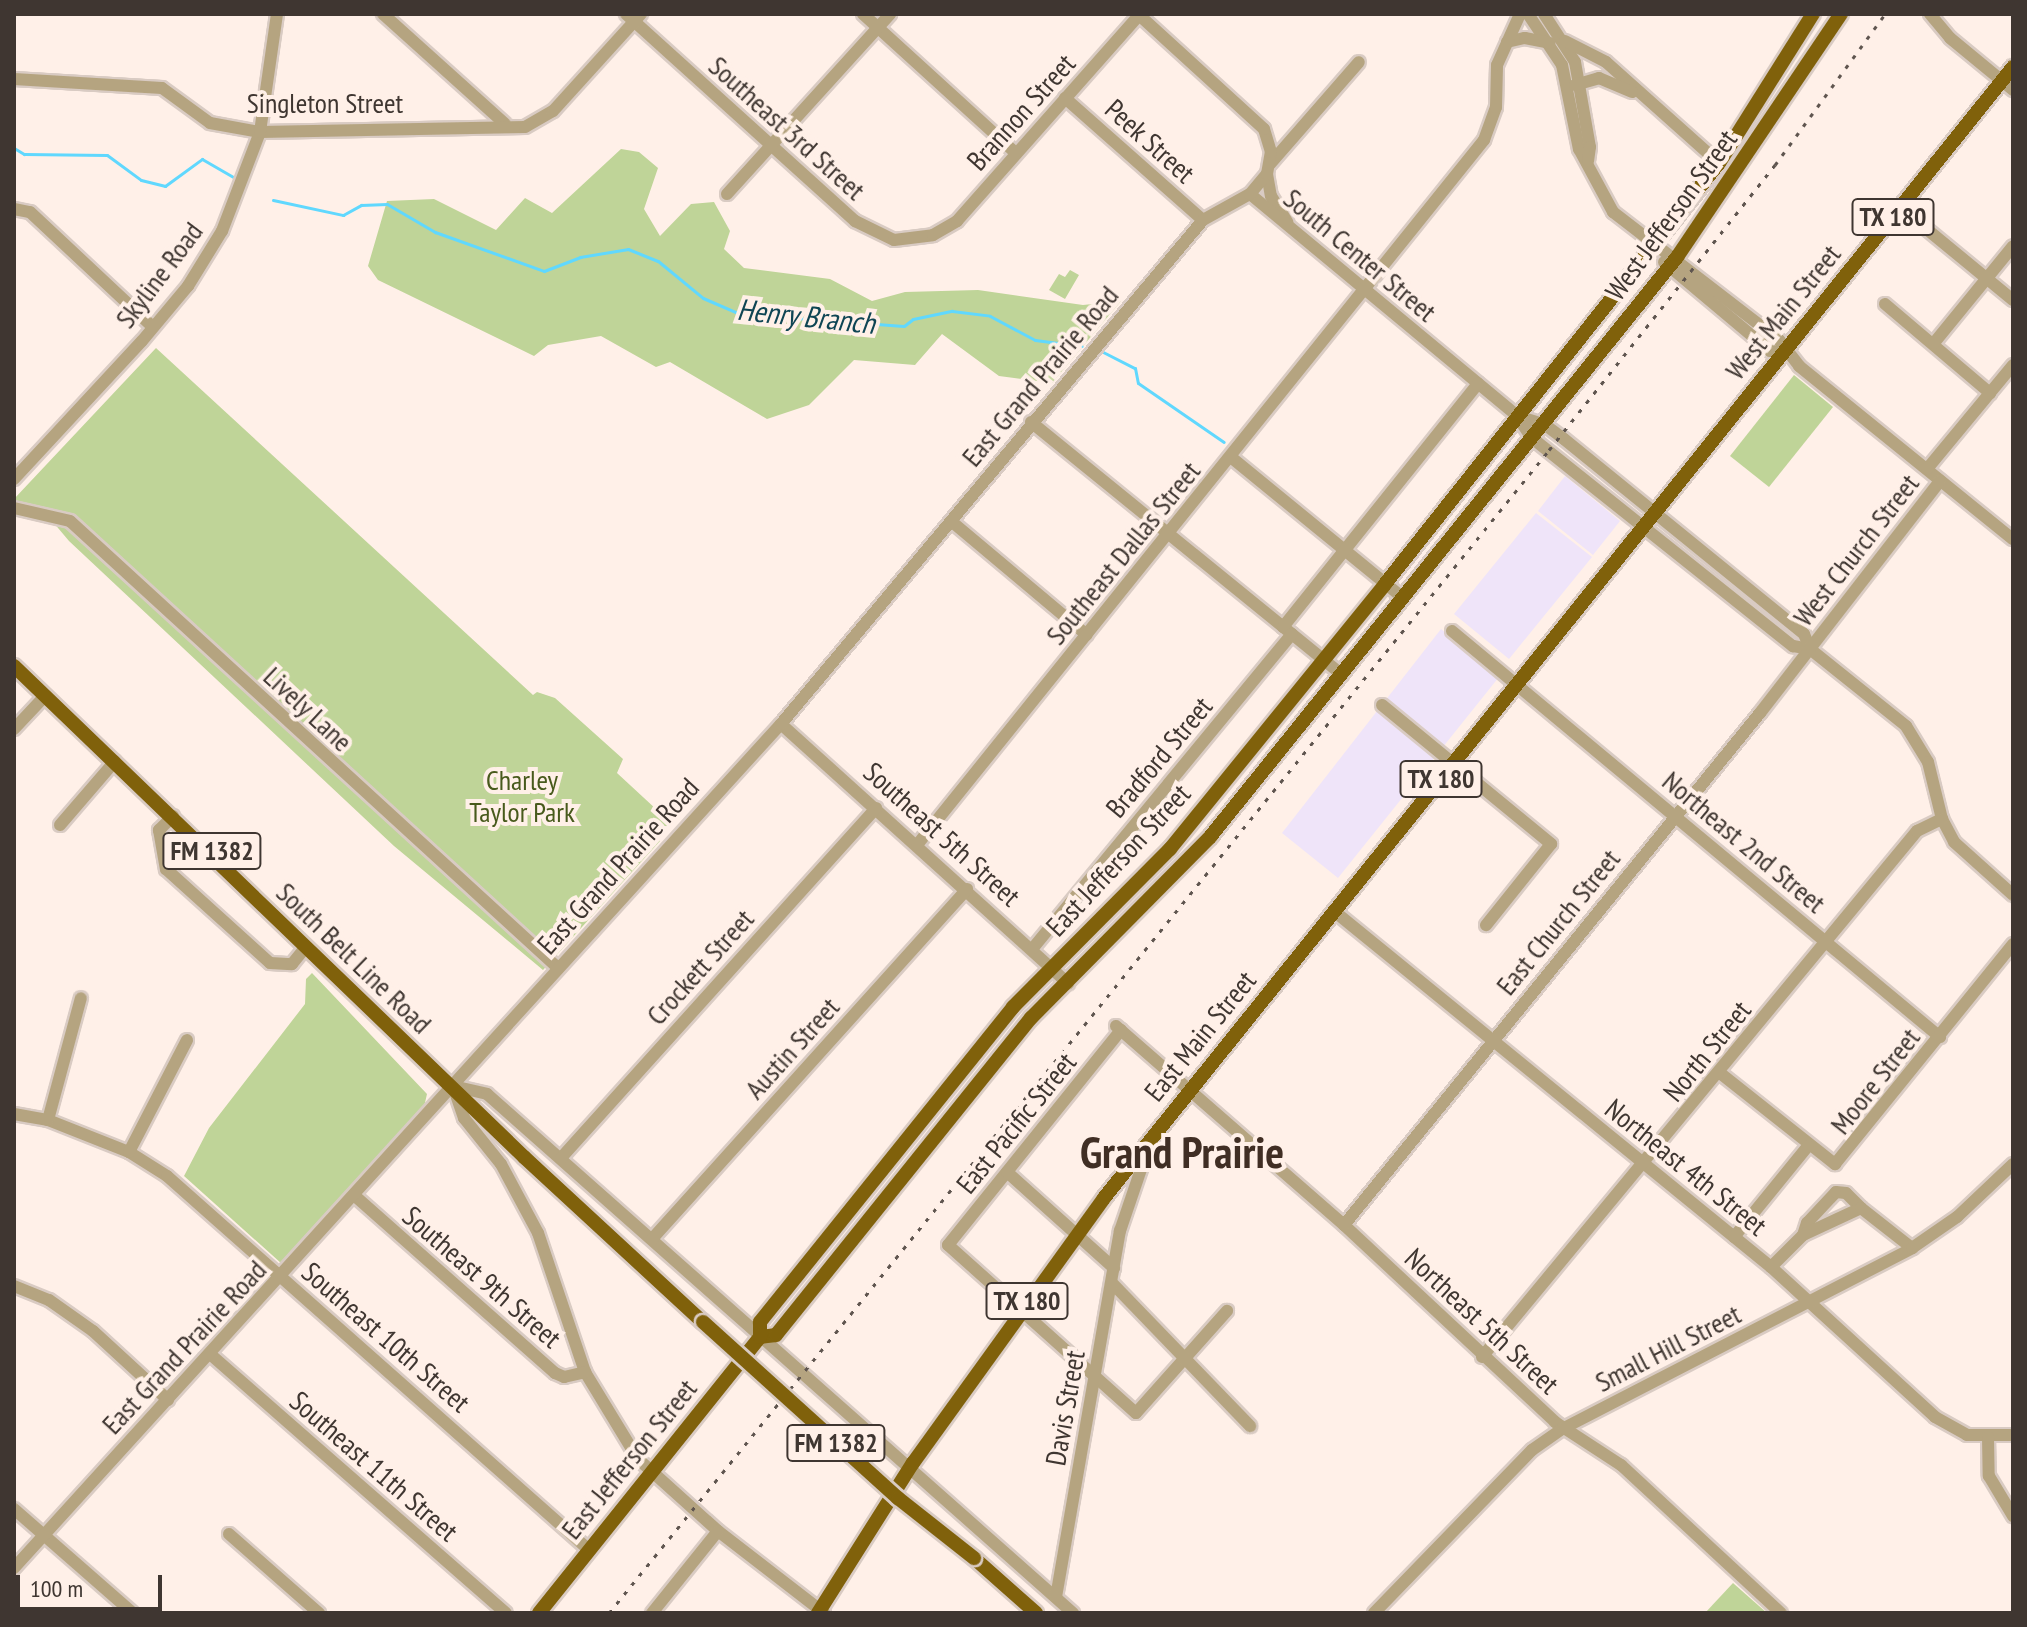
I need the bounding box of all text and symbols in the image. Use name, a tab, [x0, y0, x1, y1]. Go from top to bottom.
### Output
street label: Brannon Street	[960, 47, 1082, 177]
street label: Southeast 3rd Street	[702, 49, 872, 207]
street label: Singleton Street	[247, 86, 403, 120]
street label: Peek Street	[1098, 92, 1202, 190]
street label: West Jefferson Street	[1598, 123, 1744, 307]
street label: South Center Street	[1277, 181, 1443, 329]
road number: TX 180	[1851, 195, 1935, 239]
street label: Skyline Road	[108, 216, 210, 334]
street label: West Main Street	[1718, 238, 1848, 386]
street label: East Grand Prairie Road	[955, 279, 1125, 473]
water label: Henry Branch	[735, 291, 877, 341]
street label: Southeast Dallas Street	[1039, 455, 1207, 651]
street label: West Church Street	[1786, 467, 1926, 633]
street label: Lively Lane	[257, 659, 359, 759]
street label: Bradford Street	[1099, 690, 1219, 824]
street label: Southeast 5th Street	[857, 755, 1027, 913]
road number: TX 180	[1399, 757, 1483, 801]
park label: Charley Taylor Park	[469, 763, 575, 829]
street label: Northeast 2nd Street	[1656, 764, 1832, 920]
street label: East Grand Prairie Road	[530, 771, 706, 961]
street label: East Jefferson Street	[1039, 777, 1197, 943]
road number: FM 1382	[162, 829, 262, 873]
street label: East Church Street	[1489, 842, 1627, 1002]
street label: South Belt Line Road	[270, 876, 438, 1040]
street label: Crockett Street	[639, 902, 761, 1032]
street label: East Main Street	[1137, 964, 1263, 1108]
street label: Austin Street	[738, 990, 846, 1106]
street label: North Street	[1656, 994, 1758, 1108]
street label: Moore Street	[1823, 1021, 1927, 1141]
street label: East Pacific Street	[949, 1046, 1083, 1200]
street label: Northeast 4th Street	[1599, 1092, 1773, 1242]
district label: Grand Prairie	[1080, 1126, 1284, 1178]
street label: Southeast 9th Street	[396, 1199, 568, 1355]
street label: Northeast 5th Street	[1398, 1241, 1566, 1401]
street label: East Grand Prairie Road	[95, 1253, 273, 1441]
street label: Southeast 10th Street	[295, 1255, 477, 1419]
road number: TX 180	[985, 1279, 1069, 1323]
street label: Small Hill Street	[1590, 1297, 1746, 1399]
street label: Davis Street	[1038, 1348, 1092, 1468]
street label: East Jefferson Street	[554, 1372, 704, 1546]
street label: Southeast 11th Street	[283, 1384, 465, 1548]
road number: FM 1382	[786, 1421, 886, 1465]
scale bar	[20, 1559, 166, 1609]
text: 100 m	[30, 1573, 83, 1604]

